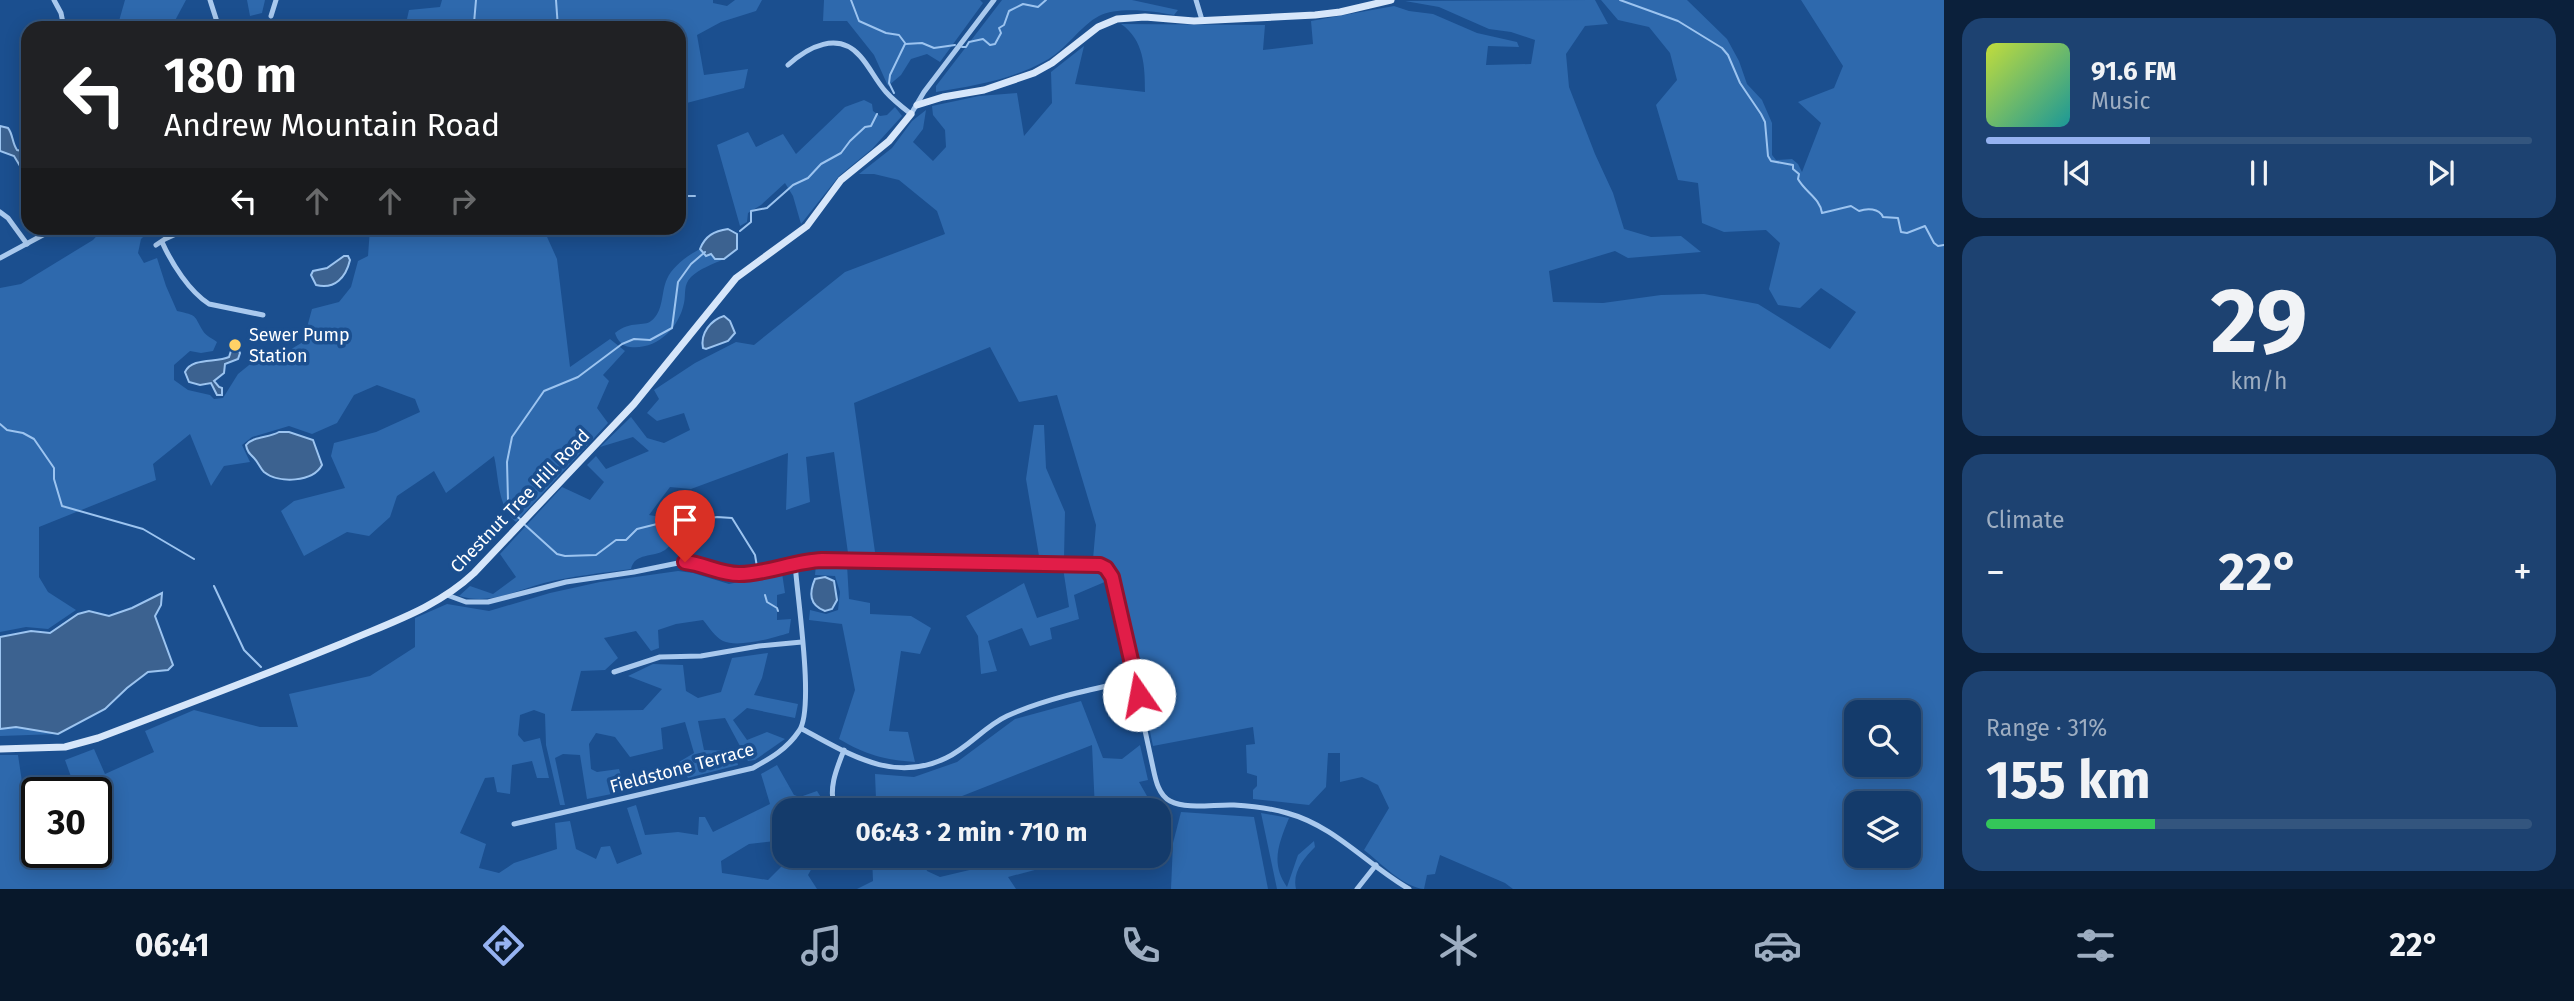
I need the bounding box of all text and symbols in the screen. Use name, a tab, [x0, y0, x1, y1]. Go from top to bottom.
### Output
text: 180 m	[164, 46, 297, 105]
icon: left	[49, 49, 140, 140]
text: 91.6 FM	[2091, 56, 2176, 87]
text: Music	[2091, 87, 2151, 115]
text: Andrew Mountain Road	[164, 106, 500, 144]
icon: previous	[2058, 154, 2096, 192]
icon: pause	[2240, 154, 2278, 192]
icon: next	[2422, 154, 2460, 192]
icon: left	[225, 182, 263, 220]
icon: ahead	[298, 182, 336, 220]
icon: ahead	[371, 182, 409, 220]
icon: right	[444, 182, 482, 220]
text: 29	[2210, 267, 2308, 376]
place label: Sewer Pump Station	[249, 324, 350, 367]
marker: Sewer Pump Station	[227, 337, 243, 353]
text: km/h	[2231, 367, 2287, 395]
street label: Chestnut Tree Hill Road	[446, 425, 594, 577]
pin	[655, 490, 715, 562]
icon: arrive	[666, 501, 704, 539]
text: Climate	[1986, 506, 2065, 534]
text: 22°	[2219, 541, 2299, 604]
text: −	[1986, 549, 2005, 595]
text: +	[2513, 549, 2532, 595]
position arrow	[1102, 658, 1176, 732]
map controls	[1844, 700, 1921, 868]
button: search	[1844, 700, 1921, 777]
text: Range · 31%	[1986, 714, 2107, 742]
street label: Fieldstone Terrace	[607, 738, 757, 798]
text: 155 km	[1986, 749, 2151, 812]
speed limit sign: 30	[21, 777, 112, 868]
button: layers	[1844, 791, 1921, 868]
text: 06:43 · 2 min · 710 m	[855, 817, 1088, 848]
icon: directions	[479, 921, 528, 970]
icon: music	[797, 921, 846, 970]
icon: phone	[1116, 921, 1165, 970]
icon: climate	[1434, 921, 1483, 970]
icon: car	[1753, 921, 1802, 970]
icon: filters	[2071, 921, 2120, 970]
text: 06:41	[135, 926, 210, 964]
text: 22°	[2389, 926, 2439, 964]

